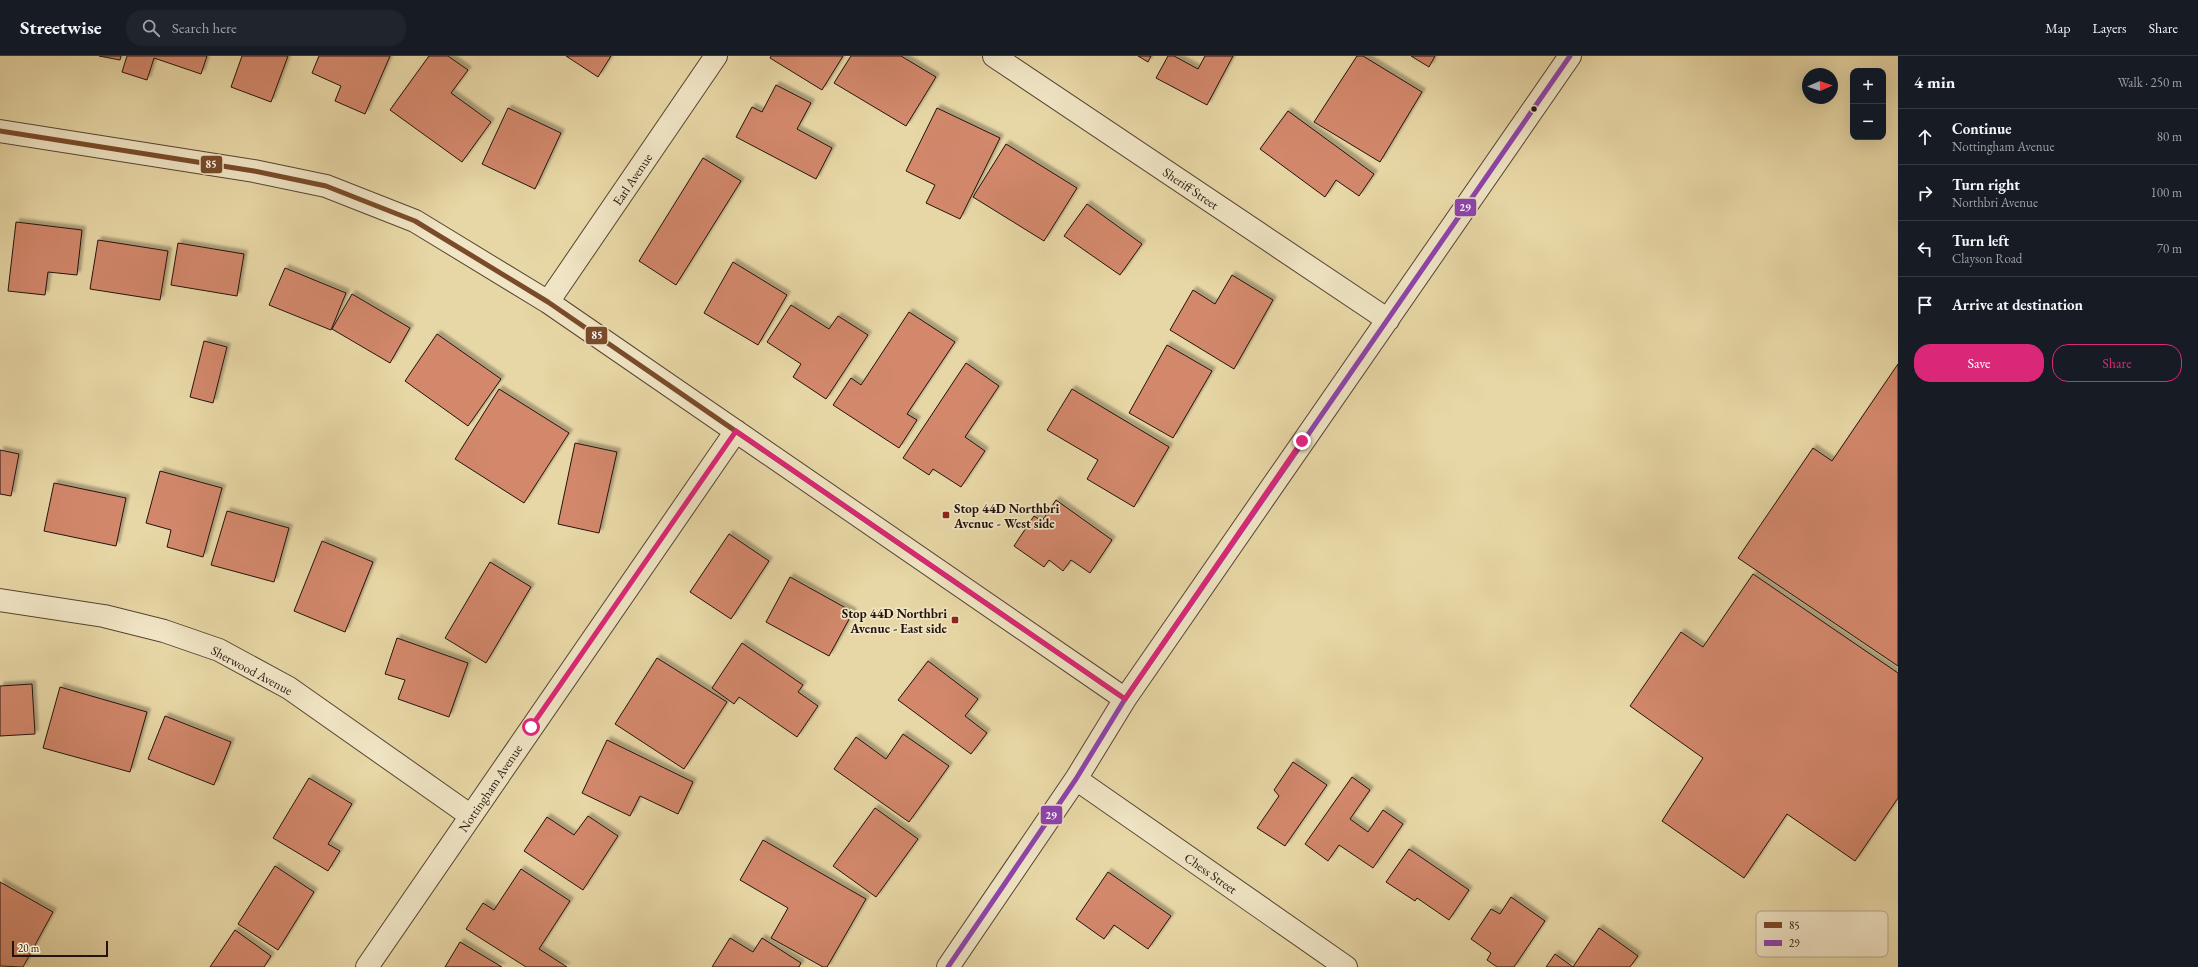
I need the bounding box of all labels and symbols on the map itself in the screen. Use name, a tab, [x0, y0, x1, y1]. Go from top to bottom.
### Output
north arrow	[1802, 68, 1838, 104]
unlabelled marker	[1529, 104, 1539, 114]
street label: Earl Avenue	[609, 150, 656, 209]
line badge: 85	[200, 155, 223, 174]
text: 85	[205, 157, 217, 171]
street label: Sheriff Street	[1159, 163, 1222, 213]
line badge: 29	[1454, 198, 1477, 217]
text: 29	[1459, 200, 1471, 214]
line badge: 85	[585, 326, 608, 345]
text: 85	[591, 328, 603, 342]
route end	[1293, 432, 1311, 450]
place label: Stop 44D Northbri Avenue - West side	[953, 500, 1059, 532]
marker: Stop 44D Northbri Avenue - West side	[941, 510, 951, 520]
place label: Stop 44D Northbri Avenue - East side	[842, 605, 948, 637]
marker: Stop 44D Northbri Avenue - East side	[950, 615, 960, 625]
street label: Sherwood Avenue	[208, 642, 296, 699]
route start	[522, 718, 540, 736]
street label: Nottingham Avenue	[455, 741, 526, 836]
line badge: 29	[1040, 805, 1063, 825]
text: 29	[1045, 808, 1057, 822]
street label: Chess Street	[1181, 849, 1240, 898]
legend	[1756, 911, 1888, 957]
text: 85	[1789, 918, 1800, 932]
text: 29	[1789, 936, 1800, 950]
scale bar	[12, 939, 108, 958]

